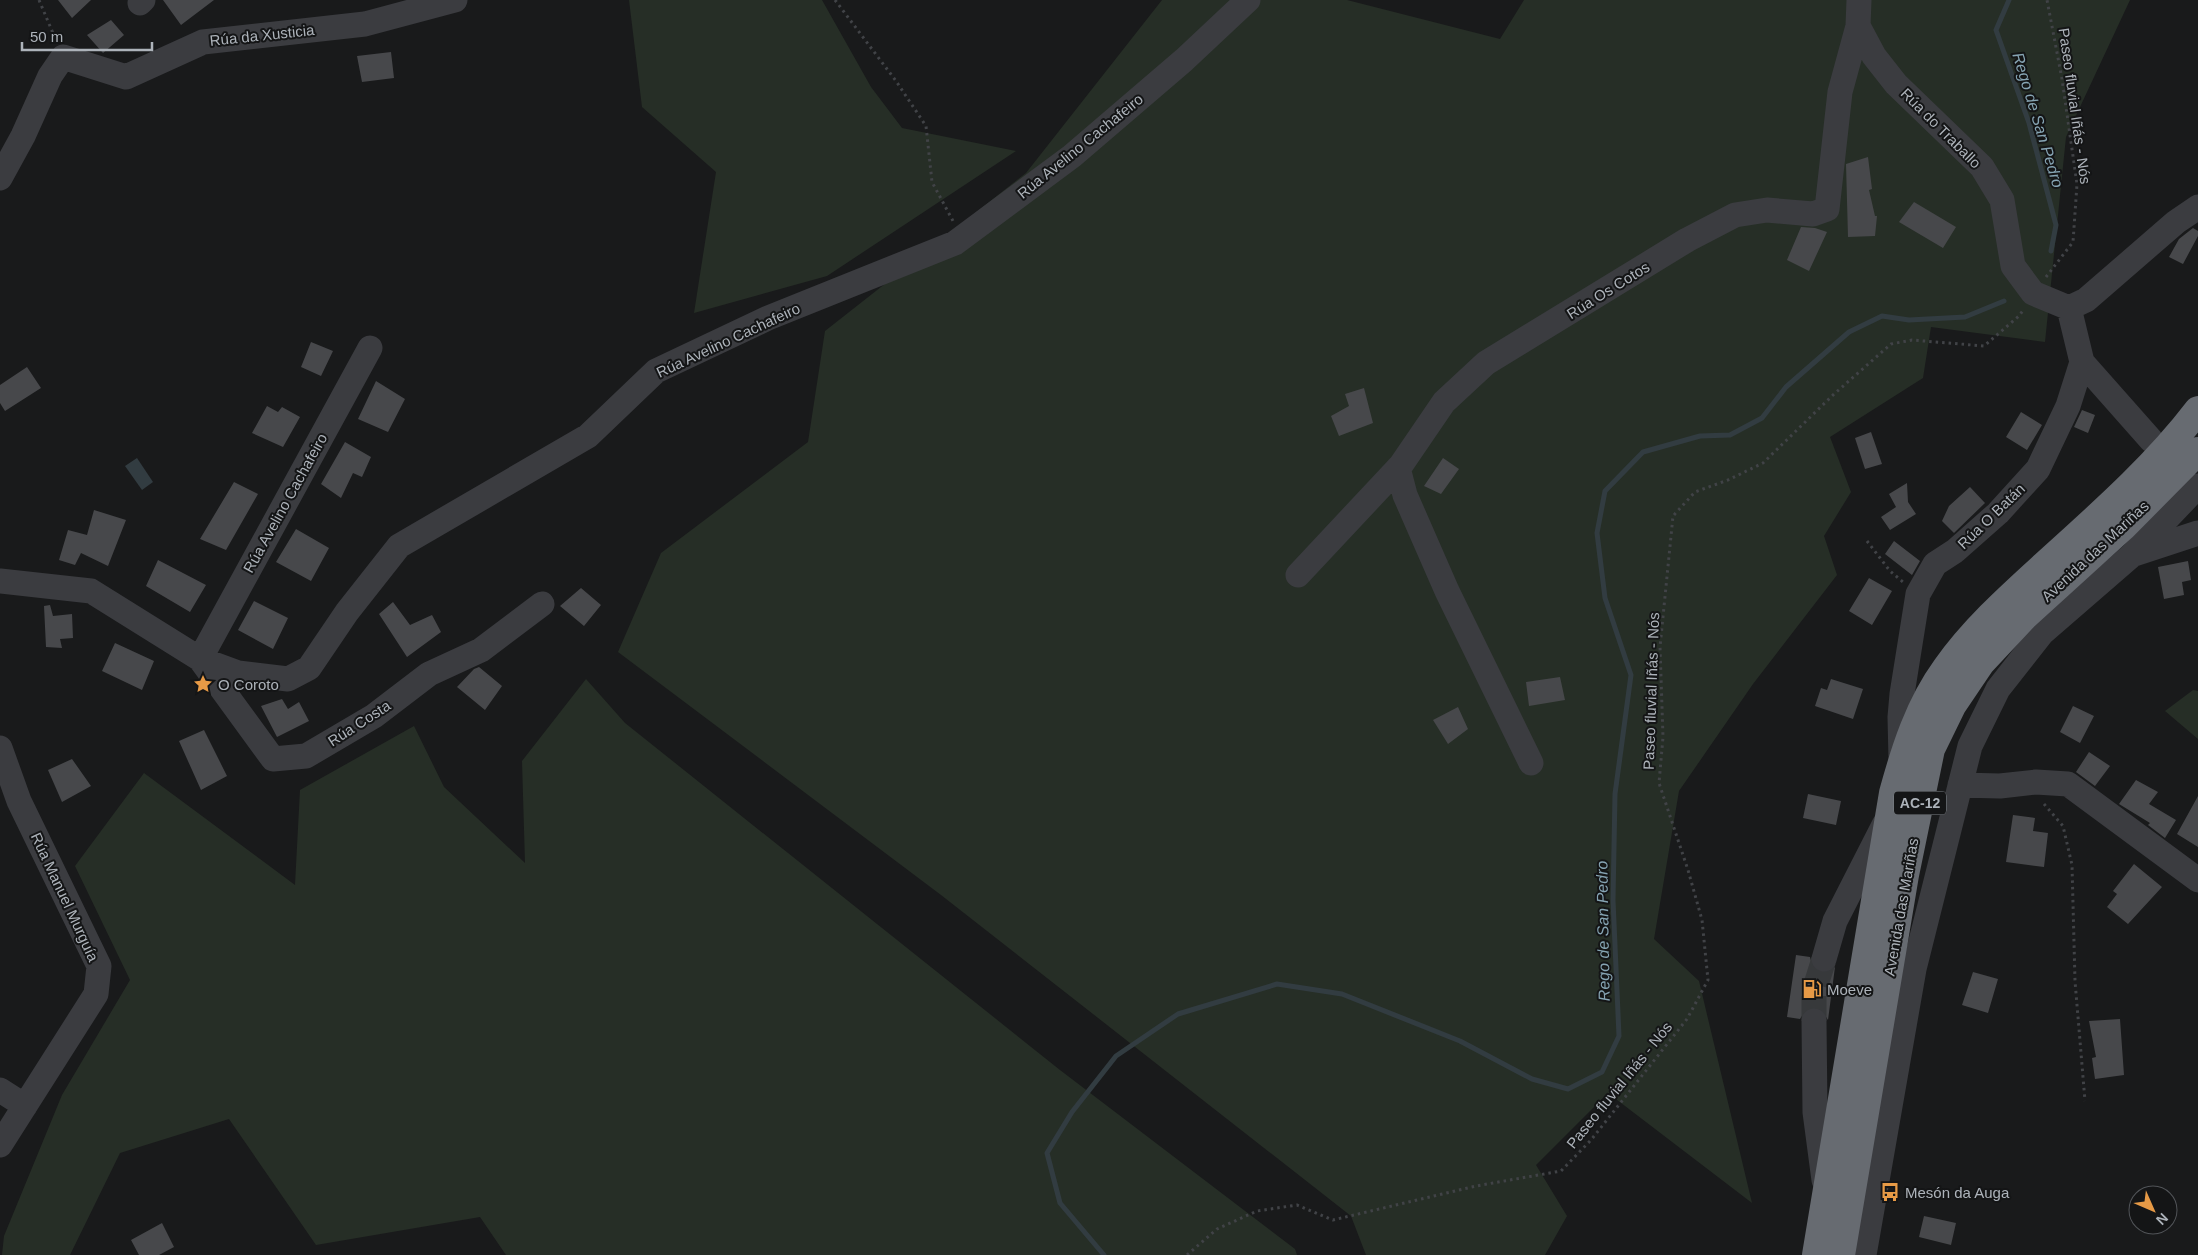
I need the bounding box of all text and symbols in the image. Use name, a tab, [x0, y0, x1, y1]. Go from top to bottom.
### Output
scale bar	[22, 20, 152, 52]
street label: Rúa da Xusticia	[209, 21, 316, 49]
street label: Paseo fluvial Iñás - Nós	[2056, 27, 2094, 185]
text: 50 m	[30, 28, 63, 45]
water label: Rego de San Pedro	[2009, 50, 2067, 190]
street label: Rúa do Traballo	[1898, 85, 1984, 171]
street label: Rúa Avelino Cachafeiro	[1014, 90, 1146, 202]
street label: Rúa Os Cotos	[1564, 258, 1652, 322]
street label: Rúa Avelino Cachafeiro	[653, 299, 803, 381]
street label: Rúa Avelino Cachafeiro	[240, 430, 330, 576]
street label: Rúa O Batán	[1954, 480, 2028, 552]
street label: Avenida das Mariñas	[2038, 497, 2152, 605]
street label: Paseo fluvial Iñás - Nós	[1640, 612, 1662, 770]
place icon: O Coroto	[192, 673, 214, 695]
place label: O Coroto	[218, 676, 279, 693]
street label: Rúa Costa	[325, 696, 394, 749]
road number: AC-12	[1894, 791, 1946, 814]
street label: Rúa Manuel Murguía	[28, 830, 103, 965]
street label: Avenida das Mariñas	[1880, 837, 1922, 977]
water label: Rego de San Pedro	[1593, 860, 1613, 1001]
fuel station icon: Moeve	[1801, 978, 1823, 1000]
place label: Moeve	[1827, 981, 1872, 998]
street label: Paseo fluvial Iñás - Nós	[1563, 1018, 1675, 1152]
bus stop icon: Mesón da Auga	[1879, 1181, 1901, 1203]
place label: Mesón da Auga	[1905, 1184, 2010, 1201]
north arrow	[2128, 1185, 2178, 1235]
text: N	[2153, 1210, 2171, 1228]

